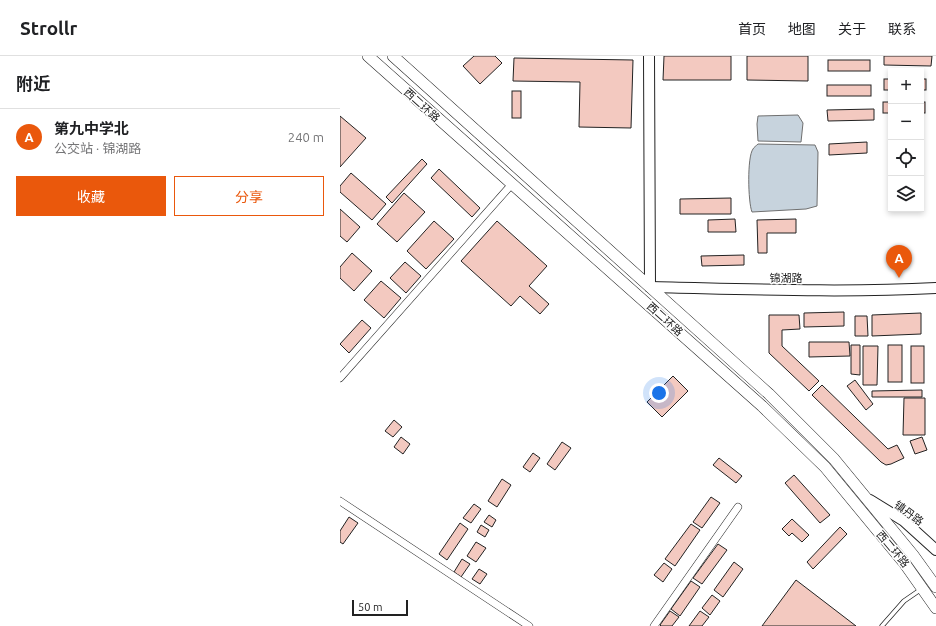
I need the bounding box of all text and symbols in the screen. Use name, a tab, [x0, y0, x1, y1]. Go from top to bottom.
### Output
text: Strollr	[20, 17, 77, 39]
text: 首页	[738, 21, 766, 37]
text: 地图	[788, 21, 816, 37]
text: 关于	[838, 21, 866, 37]
text: 联系	[888, 21, 916, 37]
map controls	[888, 68, 924, 212]
button: +	[888, 68, 924, 104]
text: 附近	[16, 74, 50, 93]
street label: 西二环路	[402, 86, 442, 124]
button: −	[888, 104, 924, 140]
text: 第九中学北	[54, 120, 129, 137]
text: A	[24, 130, 34, 144]
text: 240 m	[288, 130, 324, 144]
button: locate	[888, 140, 924, 176]
text: 公交站 · 锦湖路	[54, 141, 141, 155]
button: 收藏	[16, 176, 166, 216]
button: 分享	[174, 176, 324, 216]
button: layers	[888, 176, 924, 212]
pin: A	[886, 245, 912, 278]
street label: 锦湖路	[770, 272, 803, 284]
street label: 西二环路	[645, 300, 685, 338]
your location	[649, 383, 669, 403]
street label: 镇丹路	[892, 498, 926, 528]
street label: 西二环路	[874, 528, 912, 570]
scale bar	[352, 598, 408, 617]
text: 50 m	[358, 601, 382, 613]

